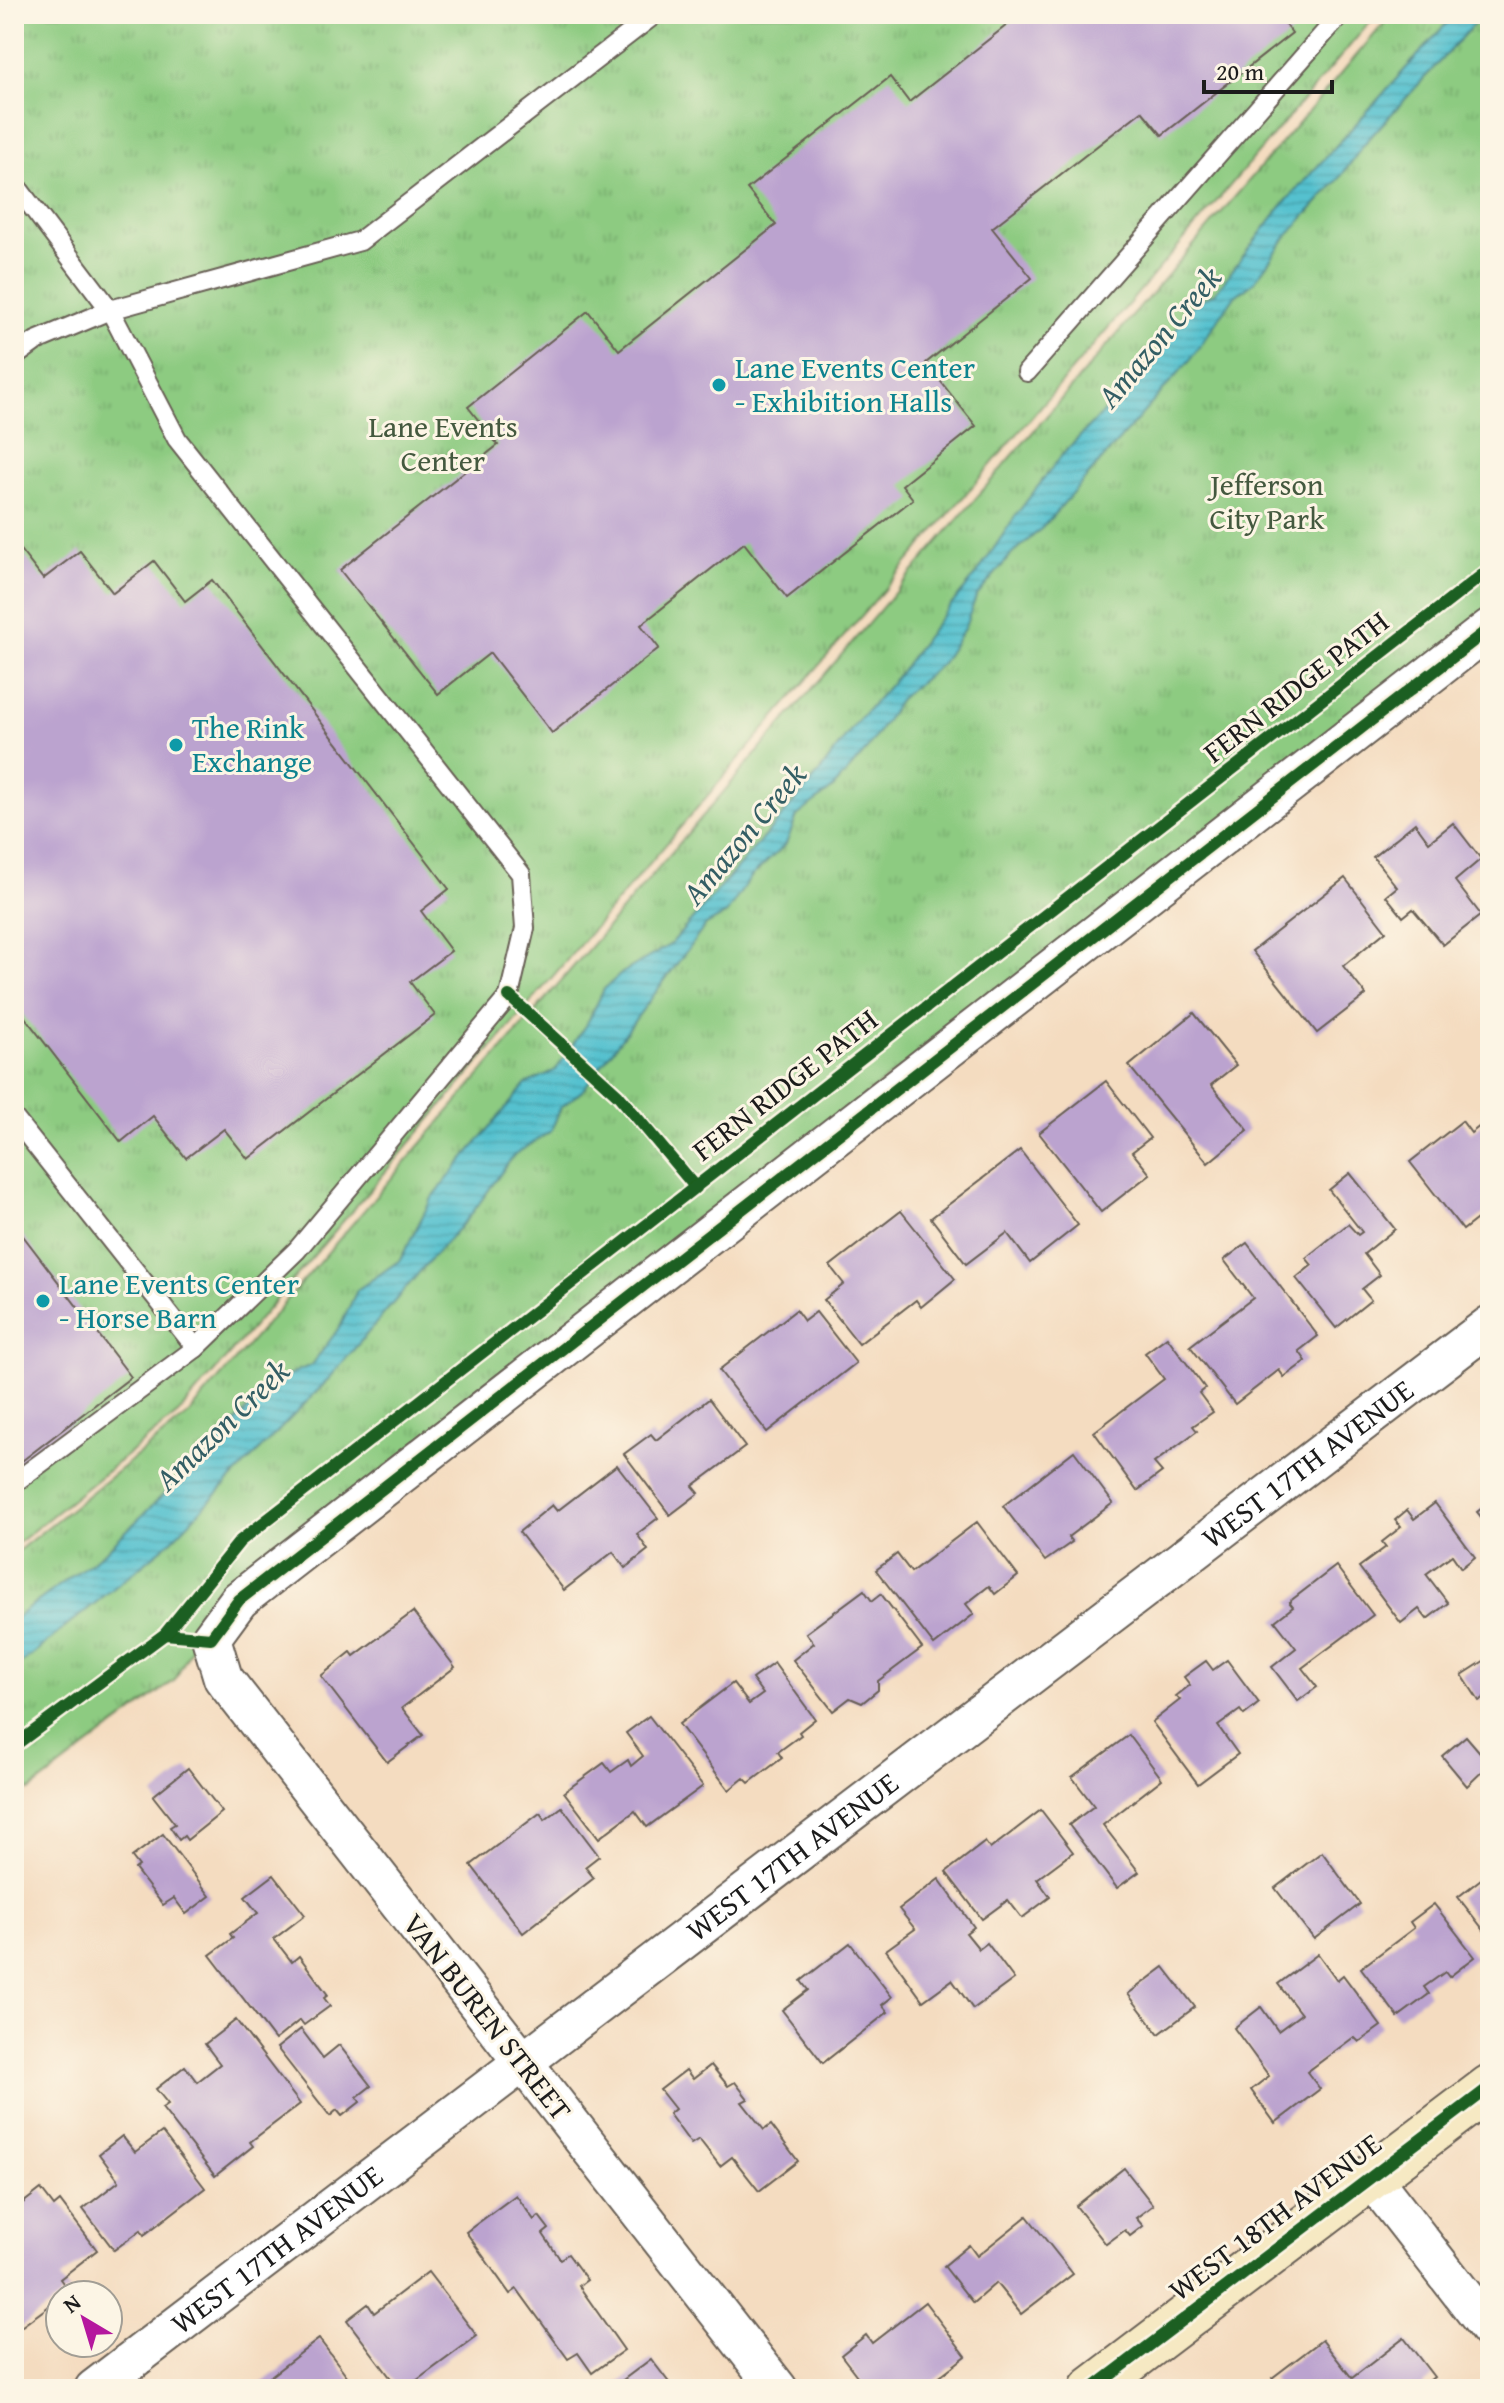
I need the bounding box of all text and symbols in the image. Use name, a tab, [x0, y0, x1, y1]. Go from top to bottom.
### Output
scale bar	[1204, 44, 1332, 94]
text: 20 m	[1216, 54, 1264, 89]
water label: Amazon Creek	[1085, 255, 1232, 419]
place label: Lane Events Center - Exhibition Halls	[735, 345, 975, 423]
marker: Lane Events Center - Exhibition Halls	[710, 376, 728, 394]
park label: Lane Events Center	[368, 404, 518, 482]
park label: Jefferson City Park	[1206, 462, 1325, 540]
street label: FERN RIDGE PATH	[1193, 600, 1398, 773]
place label: The Rink Exchange	[192, 705, 312, 783]
marker: The Rink Exchange	[167, 736, 185, 754]
water label: Amazon Creek	[670, 752, 817, 916]
street label: FERN RIDGE PATH	[682, 998, 887, 1171]
place label: Lane Events Center - Horse Barn	[59, 1261, 299, 1339]
marker: Lane Events Center - Horse Barn	[34, 1292, 52, 1310]
water label: Amazon Creek	[143, 1348, 300, 1502]
street label: WEST 17TH AVENUE	[1192, 1368, 1422, 1558]
street label: WEST 17TH AVENUE	[676, 1761, 907, 1951]
street label: VAN BUREN STREET	[393, 1903, 583, 2130]
street label: WEST 18TH AVENUE	[1159, 2122, 1390, 2311]
street label: WEST 17TH AVENUE	[161, 2154, 392, 2344]
north arrow	[44, 2279, 124, 2359]
text: N	[56, 2286, 88, 2320]

